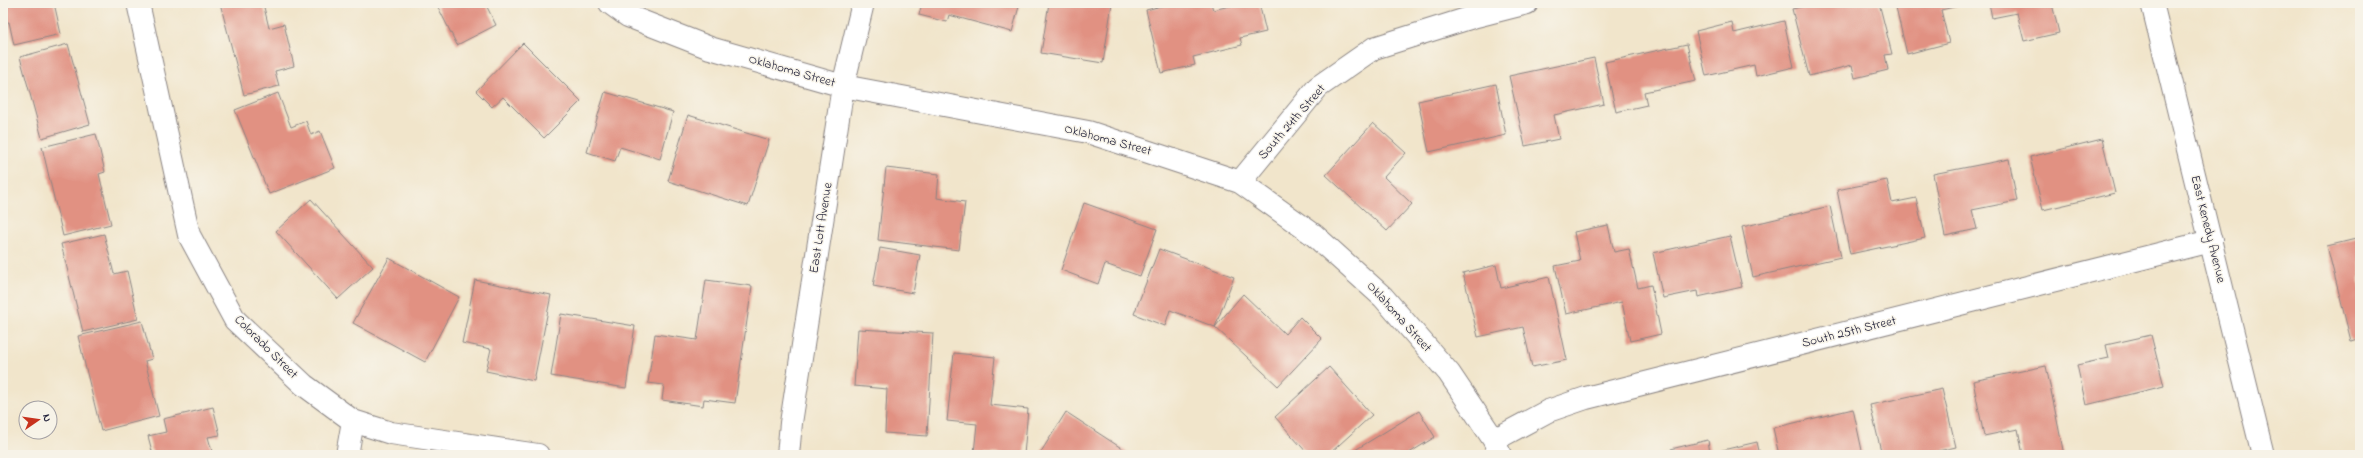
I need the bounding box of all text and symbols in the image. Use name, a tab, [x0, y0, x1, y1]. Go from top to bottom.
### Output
street label: Oklahoma Street	[746, 50, 838, 93]
street label: South 24th Street	[1254, 80, 1331, 164]
street label: Oklahoma Street	[1062, 119, 1154, 161]
street label: East Kenedy Avenue	[2184, 173, 2231, 285]
street label: East Lott Avenue	[804, 181, 838, 275]
street label: Oklahoma Street	[1362, 277, 1436, 357]
street label: Colorado Street	[230, 311, 303, 384]
street label: South 25th Street	[1800, 311, 1899, 353]
north arrow	[18, 400, 58, 440]
text: N	[38, 413, 55, 423]

